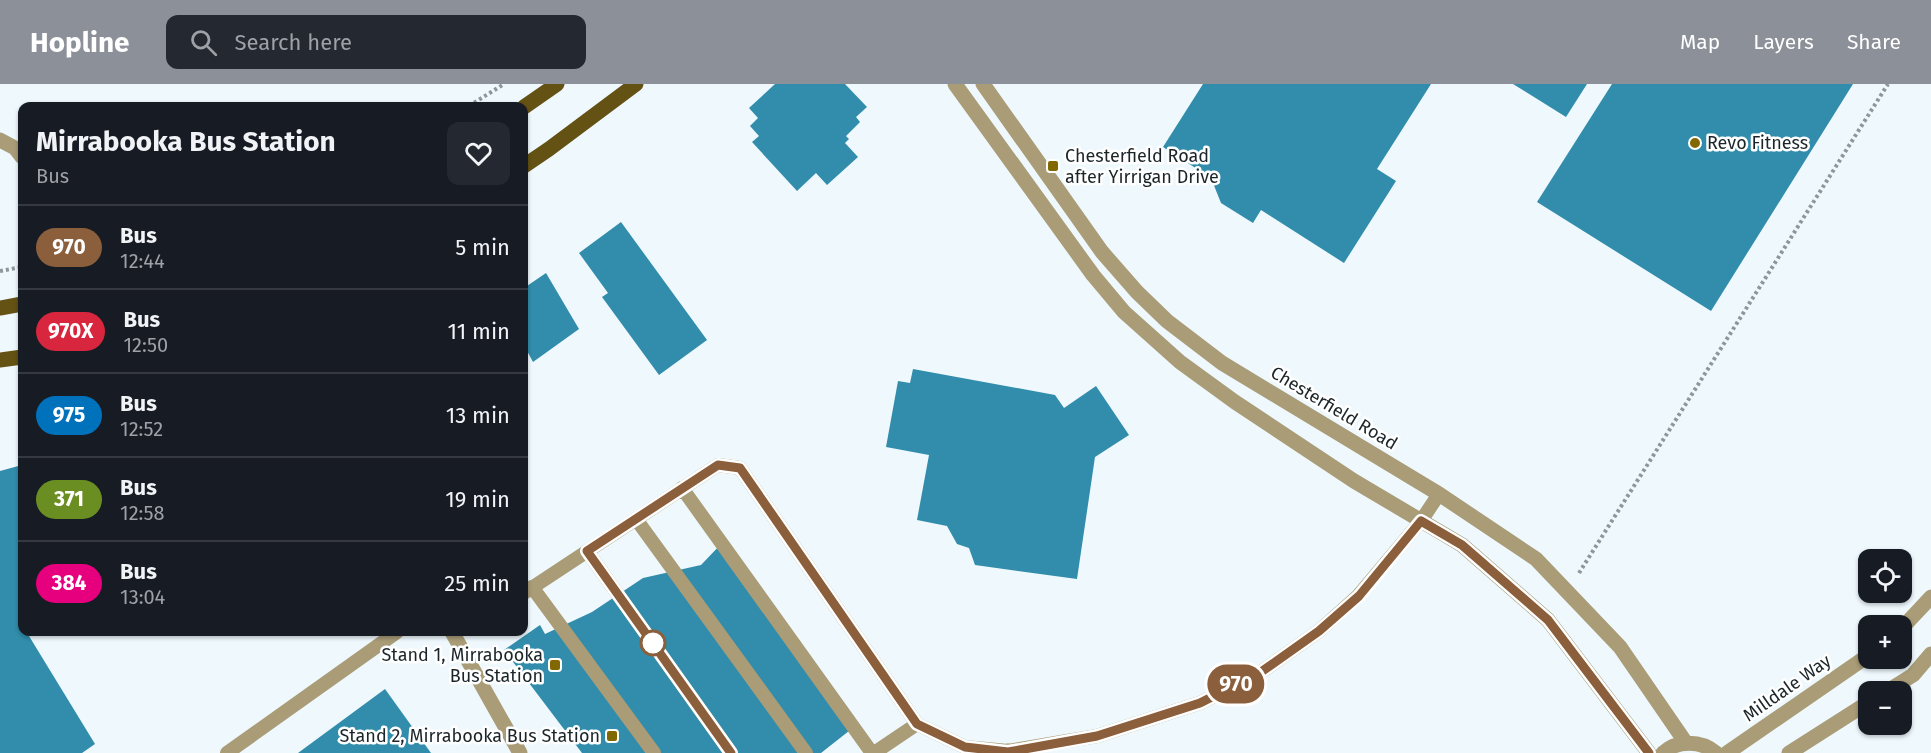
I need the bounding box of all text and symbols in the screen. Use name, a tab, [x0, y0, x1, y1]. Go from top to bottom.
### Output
search box	[166, 15, 586, 69]
text: Hopline	[30, 26, 130, 59]
icon: search	[187, 26, 220, 59]
text: Search here	[235, 29, 352, 56]
text: Map	[1680, 29, 1720, 55]
text: Layers	[1753, 29, 1814, 55]
text: Share	[1847, 29, 1901, 55]
button: heart	[447, 122, 510, 185]
text: Mirrabooka Bus Station	[36, 125, 336, 158]
place label: Revo Fitness	[1707, 132, 1808, 154]
marker: Revo Fitness	[1688, 136, 1702, 150]
place label: Chesterfield Road after Yirrigan Drive	[1065, 145, 1219, 188]
marker: Chesterfield Road after Yirrigan Drive	[1046, 159, 1060, 173]
text: Bus	[36, 164, 69, 188]
text: Bus	[120, 222, 157, 249]
text: 970	[52, 234, 86, 260]
text: 5 min	[455, 234, 510, 261]
text: 12:44	[120, 249, 165, 273]
text: Bus	[123, 306, 160, 333]
text: 970X	[48, 318, 93, 344]
text: 11 min	[447, 318, 510, 345]
text: 12:50	[123, 333, 168, 357]
street label: Chesterfield Road	[1267, 361, 1401, 455]
text: Bus	[120, 390, 157, 417]
text: 975	[53, 402, 85, 428]
text: 13 min	[446, 402, 510, 429]
text: 12:52	[120, 417, 163, 441]
text: Bus	[120, 474, 157, 501]
text: 371	[54, 486, 84, 512]
text: 19 min	[445, 486, 510, 513]
text: 12:58	[120, 501, 164, 525]
map controls	[1858, 549, 1912, 735]
button: locate	[1858, 549, 1912, 603]
text: Bus	[120, 558, 157, 585]
text: 384	[52, 570, 87, 596]
text: 25 min	[444, 570, 510, 597]
text: 13:04	[120, 585, 165, 609]
button: +	[1858, 615, 1912, 669]
unlabelled marker	[640, 630, 666, 656]
place label: Stand 1, Mirrabooka Bus Station	[381, 644, 543, 687]
street label: Milldale Way	[1739, 650, 1835, 726]
marker: Stand 1, Mirrabooka Bus Station	[548, 658, 562, 672]
line badge: 970	[1202, 664, 1270, 704]
text: 970	[1219, 671, 1253, 697]
button: −	[1858, 681, 1912, 735]
place label: Stand 2, Mirrabooka Bus Station	[339, 725, 600, 747]
marker: Stand 2, Mirrabooka Bus Station	[605, 729, 619, 743]

